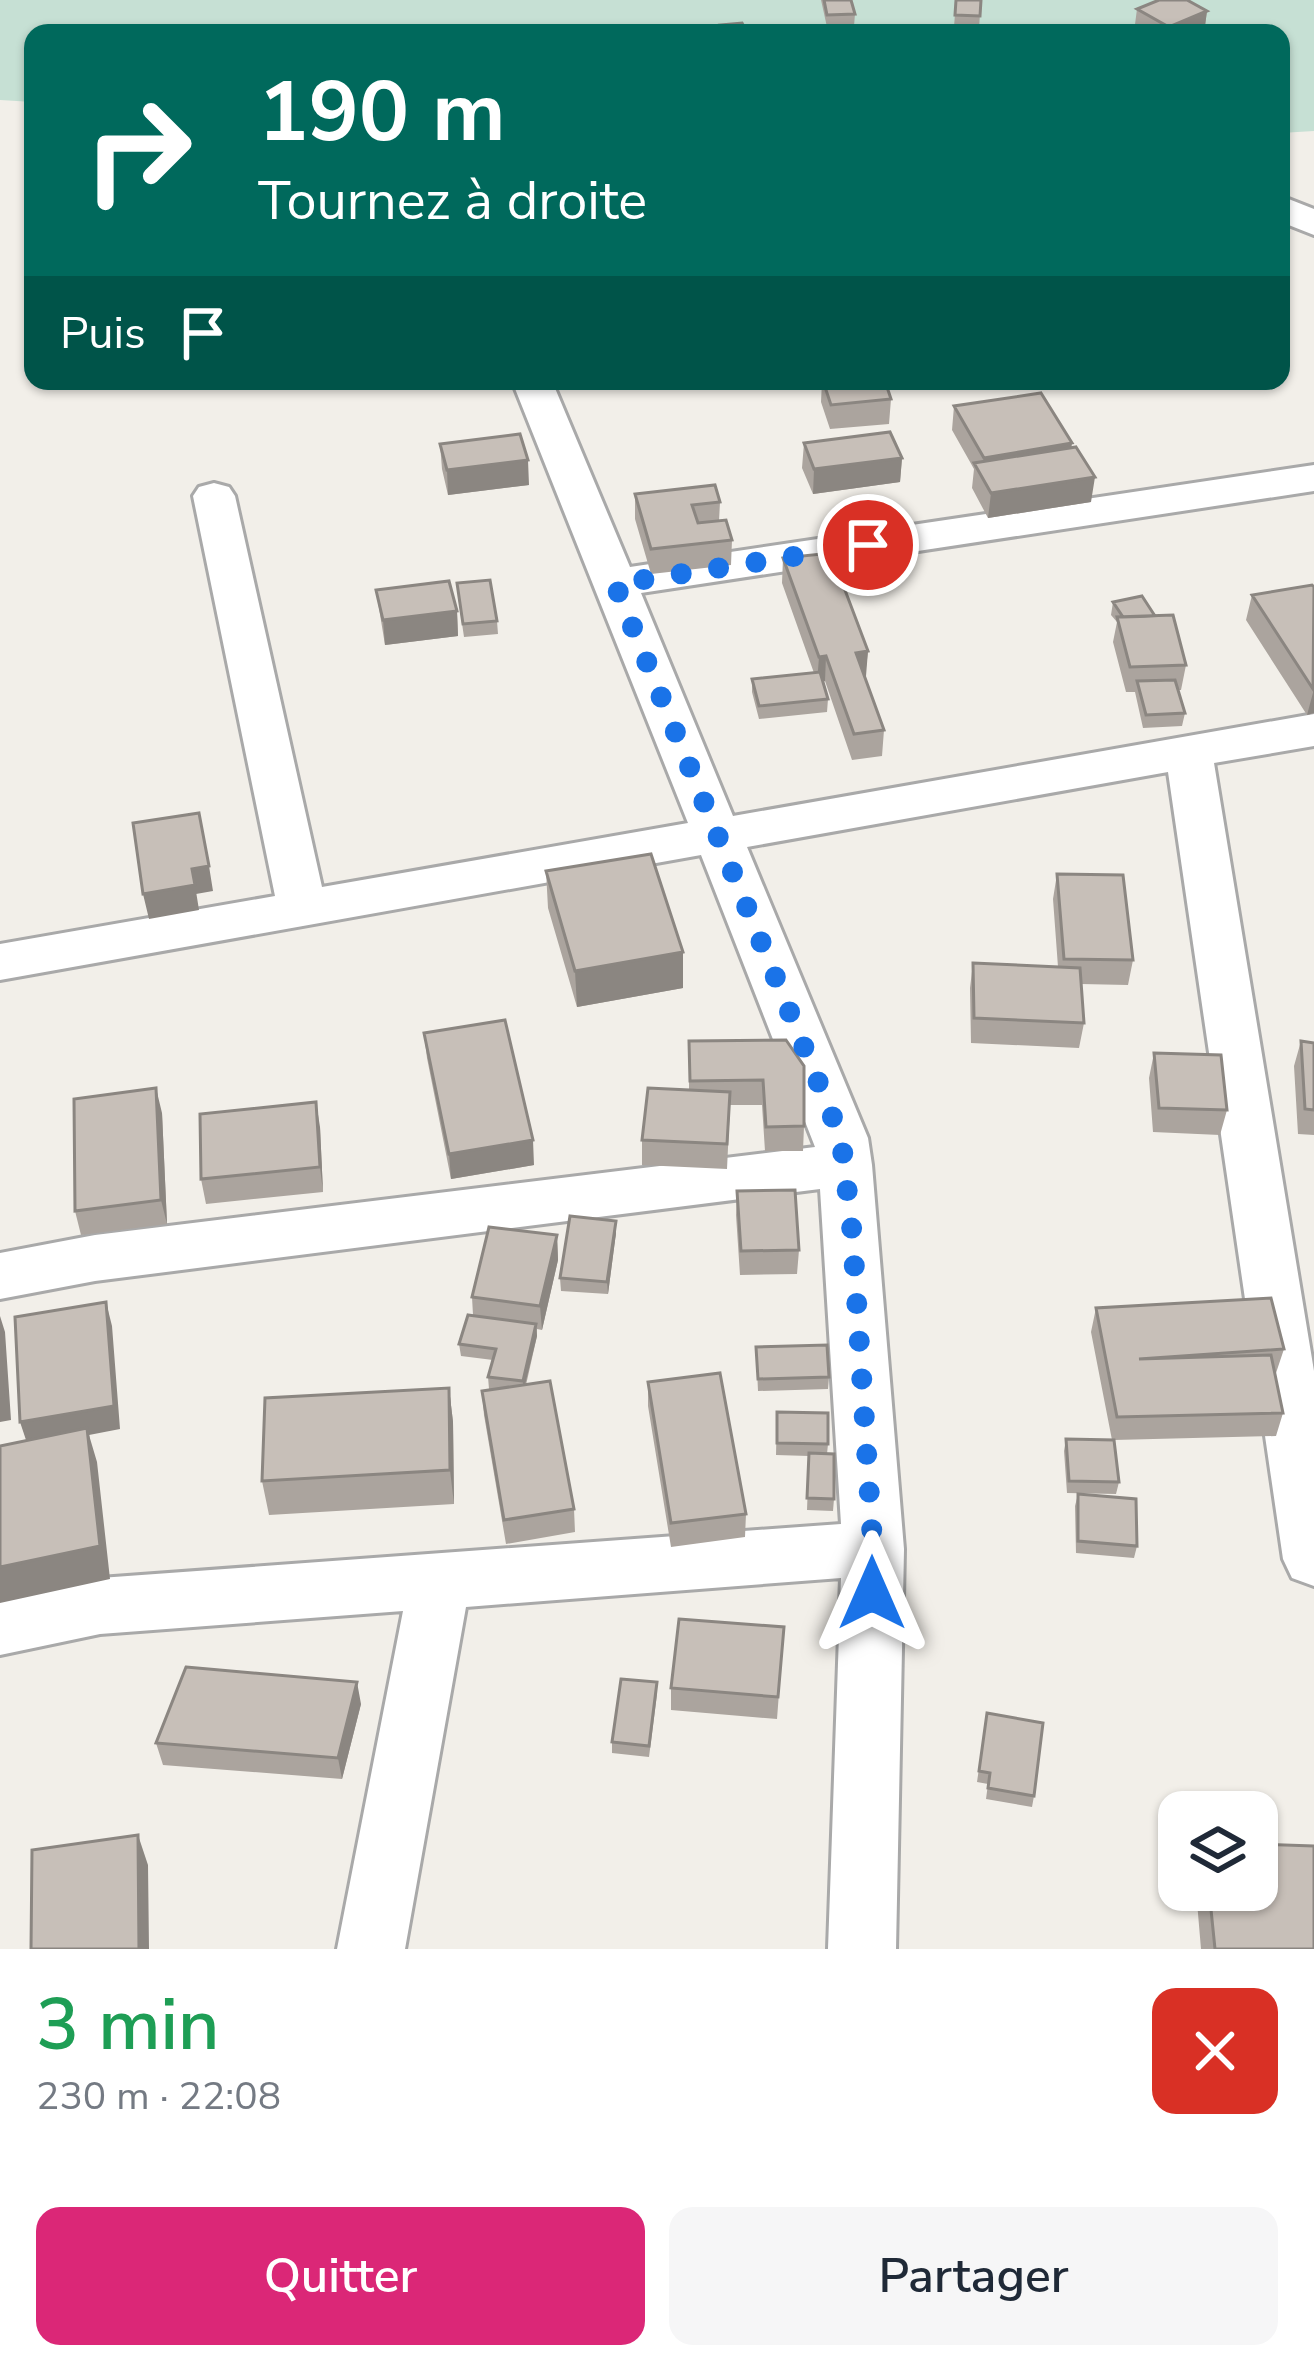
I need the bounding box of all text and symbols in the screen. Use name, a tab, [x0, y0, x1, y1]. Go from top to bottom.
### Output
text: 190 m	[258, 55, 506, 170]
icon: right	[60, 72, 216, 228]
text: Tournez à droite	[258, 164, 647, 238]
icon: arrive	[170, 300, 236, 366]
text: Puis	[60, 303, 146, 364]
pin	[817, 494, 919, 596]
icon: arrive	[835, 512, 901, 578]
position arrow	[809, 1530, 935, 1656]
map controls	[1158, 1791, 1278, 1911]
button: layers	[1158, 1791, 1278, 1911]
text: 3 min	[36, 1976, 219, 2074]
button: close	[1152, 1988, 1278, 2114]
text: 230 m · 22:08	[36, 2070, 281, 2123]
button: Quitter	[36, 2207, 645, 2345]
button: Partager	[669, 2207, 1278, 2345]

